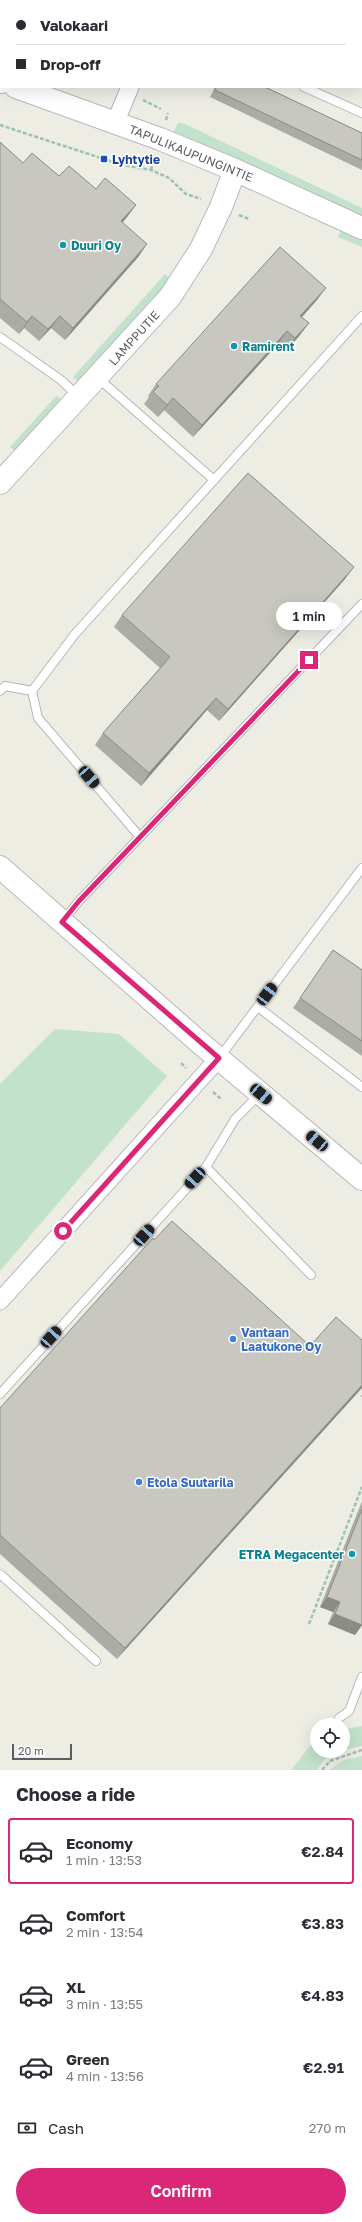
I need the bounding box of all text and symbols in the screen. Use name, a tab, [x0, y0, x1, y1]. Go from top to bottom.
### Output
text: Valokaari	[40, 16, 108, 34]
text: Drop-off	[40, 55, 100, 73]
street label: TAPULIKAUPUNGINTIE	[127, 121, 255, 185]
place label: Lyhtytie	[112, 152, 160, 167]
marker: Lyhtytie	[99, 154, 109, 164]
place label: Duuri Oy	[71, 238, 122, 253]
marker: Duuri Oy	[58, 240, 68, 250]
street label: LAMPPUTIE	[105, 307, 163, 369]
place label: Ramirent	[242, 339, 295, 354]
marker: Ramirent	[229, 341, 239, 351]
callout: 1 min	[276, 602, 342, 630]
text: 1 min	[293, 608, 325, 624]
route end	[300, 651, 318, 669]
car	[77, 764, 101, 790]
car	[255, 981, 279, 1007]
car	[248, 1082, 274, 1106]
car	[304, 1129, 330, 1153]
car	[183, 1165, 207, 1191]
route start	[54, 1222, 72, 1240]
car	[132, 1222, 156, 1248]
car	[39, 1324, 63, 1350]
place label: Vantaan Laatukone Oy	[241, 1325, 322, 1354]
marker: Vantaan Laatukone Oy	[228, 1334, 238, 1344]
place label: Etola Suutarila	[147, 1475, 234, 1490]
marker: Etola Suutarila	[134, 1477, 144, 1487]
place label: ETRA Megacenter	[239, 1547, 344, 1562]
marker: ETRA Megacenter	[347, 1549, 357, 1559]
map controls	[310, 1718, 350, 1758]
button: locate	[310, 1718, 350, 1758]
scale bar	[12, 1742, 72, 1761]
text: 20 m	[18, 1744, 44, 1757]
text: Choose a ride	[16, 1783, 135, 1805]
icon: car	[18, 1833, 54, 1869]
text: Economy	[66, 1834, 133, 1852]
text: €2.84	[301, 1842, 344, 1860]
text: 1 min · 13:53	[66, 1852, 142, 1868]
icon: car	[18, 1905, 54, 1941]
text: Comfort	[66, 1906, 125, 1924]
text: €3.83	[301, 1914, 344, 1932]
text: 2 min · 13:54	[66, 1924, 143, 1940]
icon: car	[18, 1977, 54, 2013]
text: XL	[66, 1978, 85, 1996]
text: €4.83	[301, 1986, 344, 2004]
text: 3 min · 13:55	[66, 1996, 143, 2012]
icon: car	[18, 2049, 54, 2085]
text: Green	[66, 2050, 109, 2068]
text: €2.91	[303, 2058, 344, 2076]
text: 4 min · 13:56	[66, 2068, 144, 2084]
icon: cash	[16, 2117, 38, 2139]
text: Cash	[48, 2119, 84, 2137]
text: 270 m	[309, 2120, 346, 2136]
button: Confirm	[16, 2168, 346, 2214]

